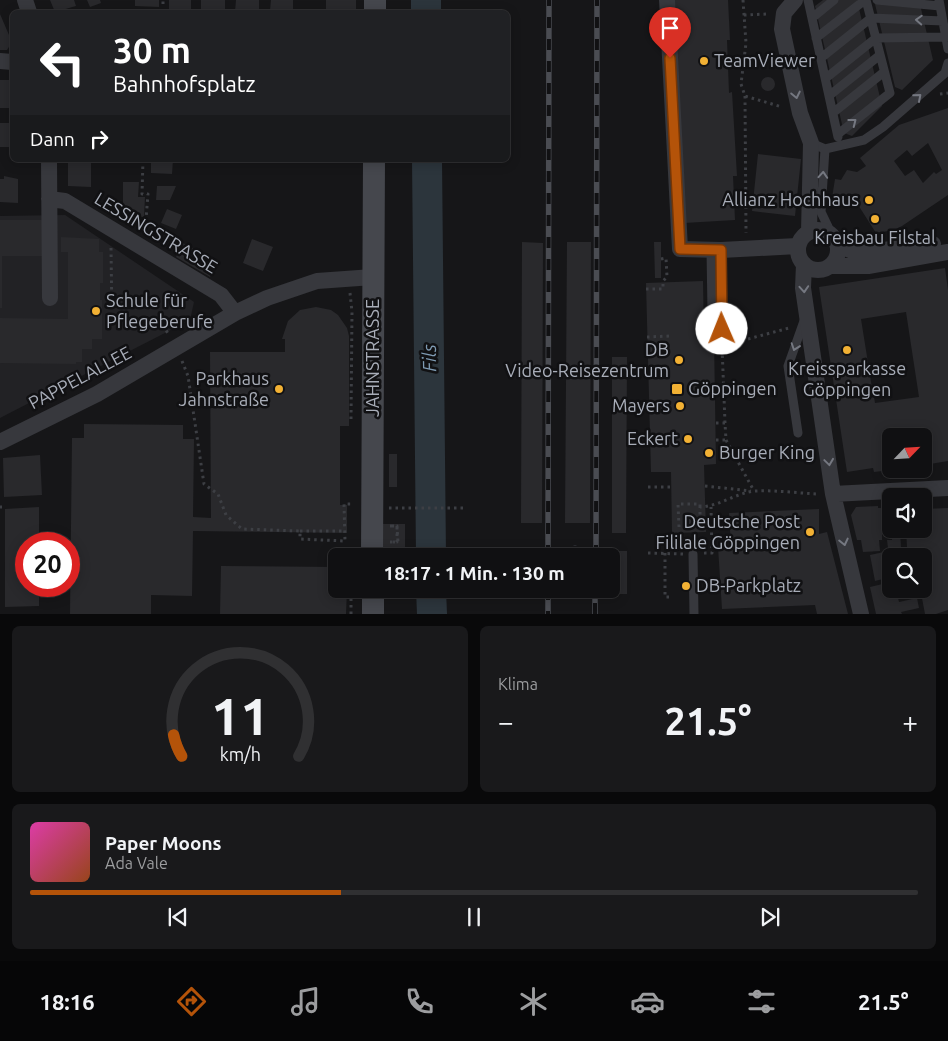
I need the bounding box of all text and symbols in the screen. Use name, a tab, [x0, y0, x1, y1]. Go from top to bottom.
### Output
pin	[649, 7, 691, 58]
icon: arrive	[656, 14, 684, 42]
one-way arrow	[914, 15, 922, 25]
icon: left	[30, 30, 95, 95]
text: 30 m	[113, 30, 191, 70]
place label: TeamViewer	[714, 50, 815, 70]
marker: TeamViewer	[698, 55, 710, 67]
text: Bahnhofsplatz	[113, 71, 256, 96]
one-way arrow	[790, 91, 801, 100]
one-way arrow	[913, 94, 922, 103]
one-way arrow	[847, 120, 856, 128]
icon: right	[85, 125, 113, 153]
text: Dann	[30, 128, 75, 150]
one-way arrow	[818, 171, 829, 179]
street label: LESSINGSTRASSE	[92, 188, 221, 277]
place label: Allianz Hochhaus	[722, 189, 859, 209]
marker: Allianz Hochhaus	[863, 194, 875, 206]
marker: Kreisbau Filstal	[869, 213, 881, 225]
place label: Kreisbau Filstal	[814, 227, 936, 247]
one-way arrow	[798, 285, 809, 293]
place label: Schule für Pflegeberufe	[106, 290, 213, 331]
street label: JAHNSTRASSE	[362, 299, 382, 417]
position arrow	[695, 302, 747, 354]
marker: Schule für Pflegeberufe	[90, 305, 102, 317]
place label: DB Video-Reisezentrum	[505, 339, 669, 380]
street label: PAPPELALLEE	[25, 342, 134, 413]
one-way arrow	[791, 342, 801, 350]
water label: Fils	[418, 344, 440, 372]
marker: Kreissparkasse Göppingen	[841, 344, 853, 356]
marker: DB Video-Reisezentrum	[673, 354, 685, 366]
place label: Kreissparkasse Göppingen	[788, 358, 906, 399]
place label: Parkhaus Jahnstraße	[179, 368, 269, 409]
place label: Göppingen	[688, 378, 777, 398]
marker: Göppingen	[670, 382, 684, 396]
marker: Parkhaus Jahnstraße	[273, 383, 285, 395]
place label: Mayers	[612, 395, 670, 415]
marker: Mayers	[674, 400, 686, 412]
place label: Eckert	[627, 428, 678, 448]
north arrow	[882, 428, 932, 478]
map controls	[882, 428, 932, 598]
marker: Eckert	[682, 433, 694, 445]
place label: Burger King	[719, 442, 815, 462]
marker: Burger King	[703, 447, 715, 459]
one-way arrow	[823, 458, 834, 466]
button: sound	[882, 488, 932, 538]
place label: Deutsche Post Fililale Göppingen	[656, 511, 800, 552]
marker: Deutsche Post Fililale Göppingen	[804, 526, 816, 538]
speed limit sign: 20	[15, 532, 80, 597]
one-way arrow	[838, 537, 849, 546]
button: search	[882, 548, 932, 598]
text: 18:17 · 1 Min. · 130 m	[383, 562, 565, 584]
place label: DB-Parkplatz	[696, 575, 801, 595]
marker: DB-Parkplatz	[680, 580, 692, 592]
text: Klima	[498, 675, 538, 693]
text: 11	[211, 687, 269, 745]
text: 21.5°	[664, 700, 752, 742]
text: −	[498, 706, 514, 737]
text: +	[902, 706, 918, 737]
text: km/h	[219, 744, 261, 764]
text: Paper Moons	[105, 832, 222, 854]
text: Ada Vale	[105, 854, 168, 872]
icon: previous	[164, 903, 192, 931]
icon: pause	[460, 903, 488, 931]
icon: next	[756, 903, 784, 931]
icon: directions	[174, 984, 209, 1019]
icon: music	[288, 984, 323, 1019]
icon: phone	[402, 984, 437, 1019]
icon: climate	[516, 984, 551, 1019]
icon: car	[630, 984, 665, 1019]
icon: filters	[744, 984, 779, 1019]
text: 18:16	[40, 989, 95, 1014]
text: 21.5°	[858, 989, 908, 1014]

